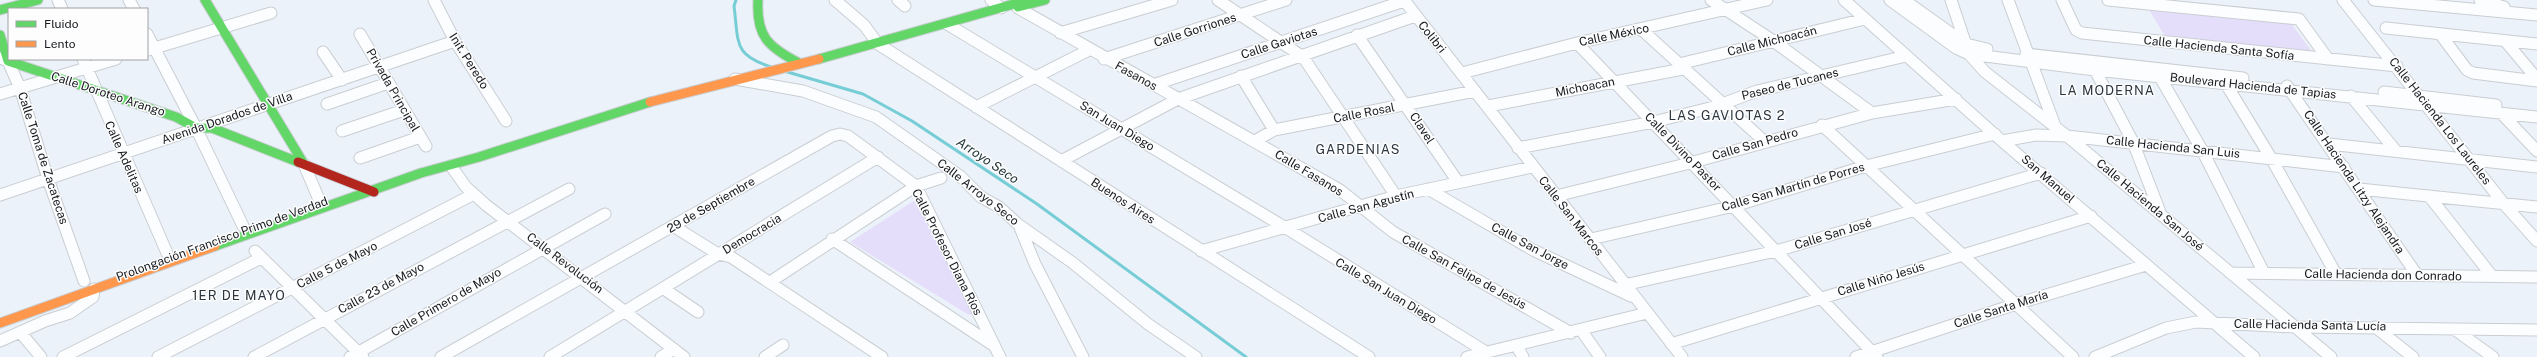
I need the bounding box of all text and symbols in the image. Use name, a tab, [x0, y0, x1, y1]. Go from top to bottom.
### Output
legend	[8, 8, 148, 60]
street label: Calle Gorriones	[1152, 10, 1238, 50]
text: Fluido	[44, 17, 79, 31]
street label: Colibri	[1415, 18, 1449, 56]
street label: Calle México	[1578, 21, 1650, 49]
street label: Calle Michoacán	[1726, 23, 1818, 59]
street label: Calle Gaviotas	[1239, 24, 1319, 62]
street label: Init. Peredo	[446, 31, 492, 92]
street label: Calle Hacienda Santa Sofía	[2143, 33, 2295, 63]
text: Lento	[44, 37, 76, 51]
street label: Privada Principal	[364, 46, 423, 134]
street label: Calle Hacienda Los Laureles	[2386, 55, 2494, 187]
street label: Fasanos	[1112, 59, 1160, 93]
street label: Paseo de Tucanes	[1740, 65, 1840, 103]
street label: Calle Doroteo Arango	[49, 69, 167, 119]
street label: Boulevard Hacienda de Tapias	[2169, 70, 2337, 102]
street label: Michoacan	[1554, 74, 1616, 100]
district label: LA MODERNA	[2059, 83, 2155, 98]
street label: Avenida Dorados de Villa	[160, 89, 294, 147]
street label: Calle Toma de Zacatecas	[15, 90, 71, 226]
street label: San Juan Diego	[1077, 98, 1157, 154]
street label: Calle Rosal	[1332, 100, 1396, 126]
district label: LAS GAVIOTAS 2	[1668, 108, 1786, 123]
street label: Calle Hacienda Litzy Alejandra	[2301, 108, 2407, 256]
street label: Clavel	[1407, 110, 1438, 147]
street label: Calle Divino Pastor	[1642, 110, 1724, 195]
street label: Calle Adelitas	[102, 119, 146, 195]
street label: Calle San Pedro	[1710, 125, 1800, 163]
street label: Calle Hacienda San Luis	[2105, 133, 2241, 161]
water label: Arroyo Seco	[954, 134, 1022, 187]
district label: GARDENIAS	[1316, 142, 1401, 157]
street label: Calle Fasanos	[1272, 147, 1346, 199]
street label: San Manuel	[2018, 152, 2078, 206]
street label: Calle Arroyo Seco	[934, 156, 1022, 228]
street label: Calle Hacienda San José	[2094, 156, 2207, 254]
street label: Calle San Martín de Porres	[1720, 160, 1866, 214]
street label: 29 de Septiembre	[665, 174, 758, 236]
street label: Calle San Marcos	[1536, 174, 1606, 258]
street label: Buenos Aires	[1088, 175, 1158, 227]
street label: Calle Profesor Diana Ríos	[909, 186, 985, 318]
street label: Calle San Agustín	[1316, 186, 1416, 226]
street label: Prolongación Francisco Primo de Verdad	[114, 194, 330, 284]
street label: Democracia	[720, 211, 784, 257]
street label: Calle San José	[1793, 216, 1873, 252]
street label: Calle San Jorge	[1489, 220, 1571, 272]
street label: Calle Revolución	[524, 230, 606, 296]
street label: Calle San Felipe de Jesús	[1399, 232, 1529, 312]
street label: Calle 5 de Mayo	[294, 239, 380, 291]
street label: Calle San Juan Diego	[1333, 255, 1439, 327]
street label: Calle 23 de Mayo	[335, 259, 427, 317]
street label: Calle Niño Jesús	[1836, 259, 1926, 299]
street label: Calle Primero de Mayo	[388, 265, 504, 339]
street label: Calle Hacienda don Conrado	[2304, 267, 2462, 283]
street label: Calle Santa María	[1952, 287, 2050, 331]
district label: 1ER DE MAYO	[192, 288, 286, 303]
street label: Calle Hacienda Santa Lucía	[2234, 317, 2386, 333]

